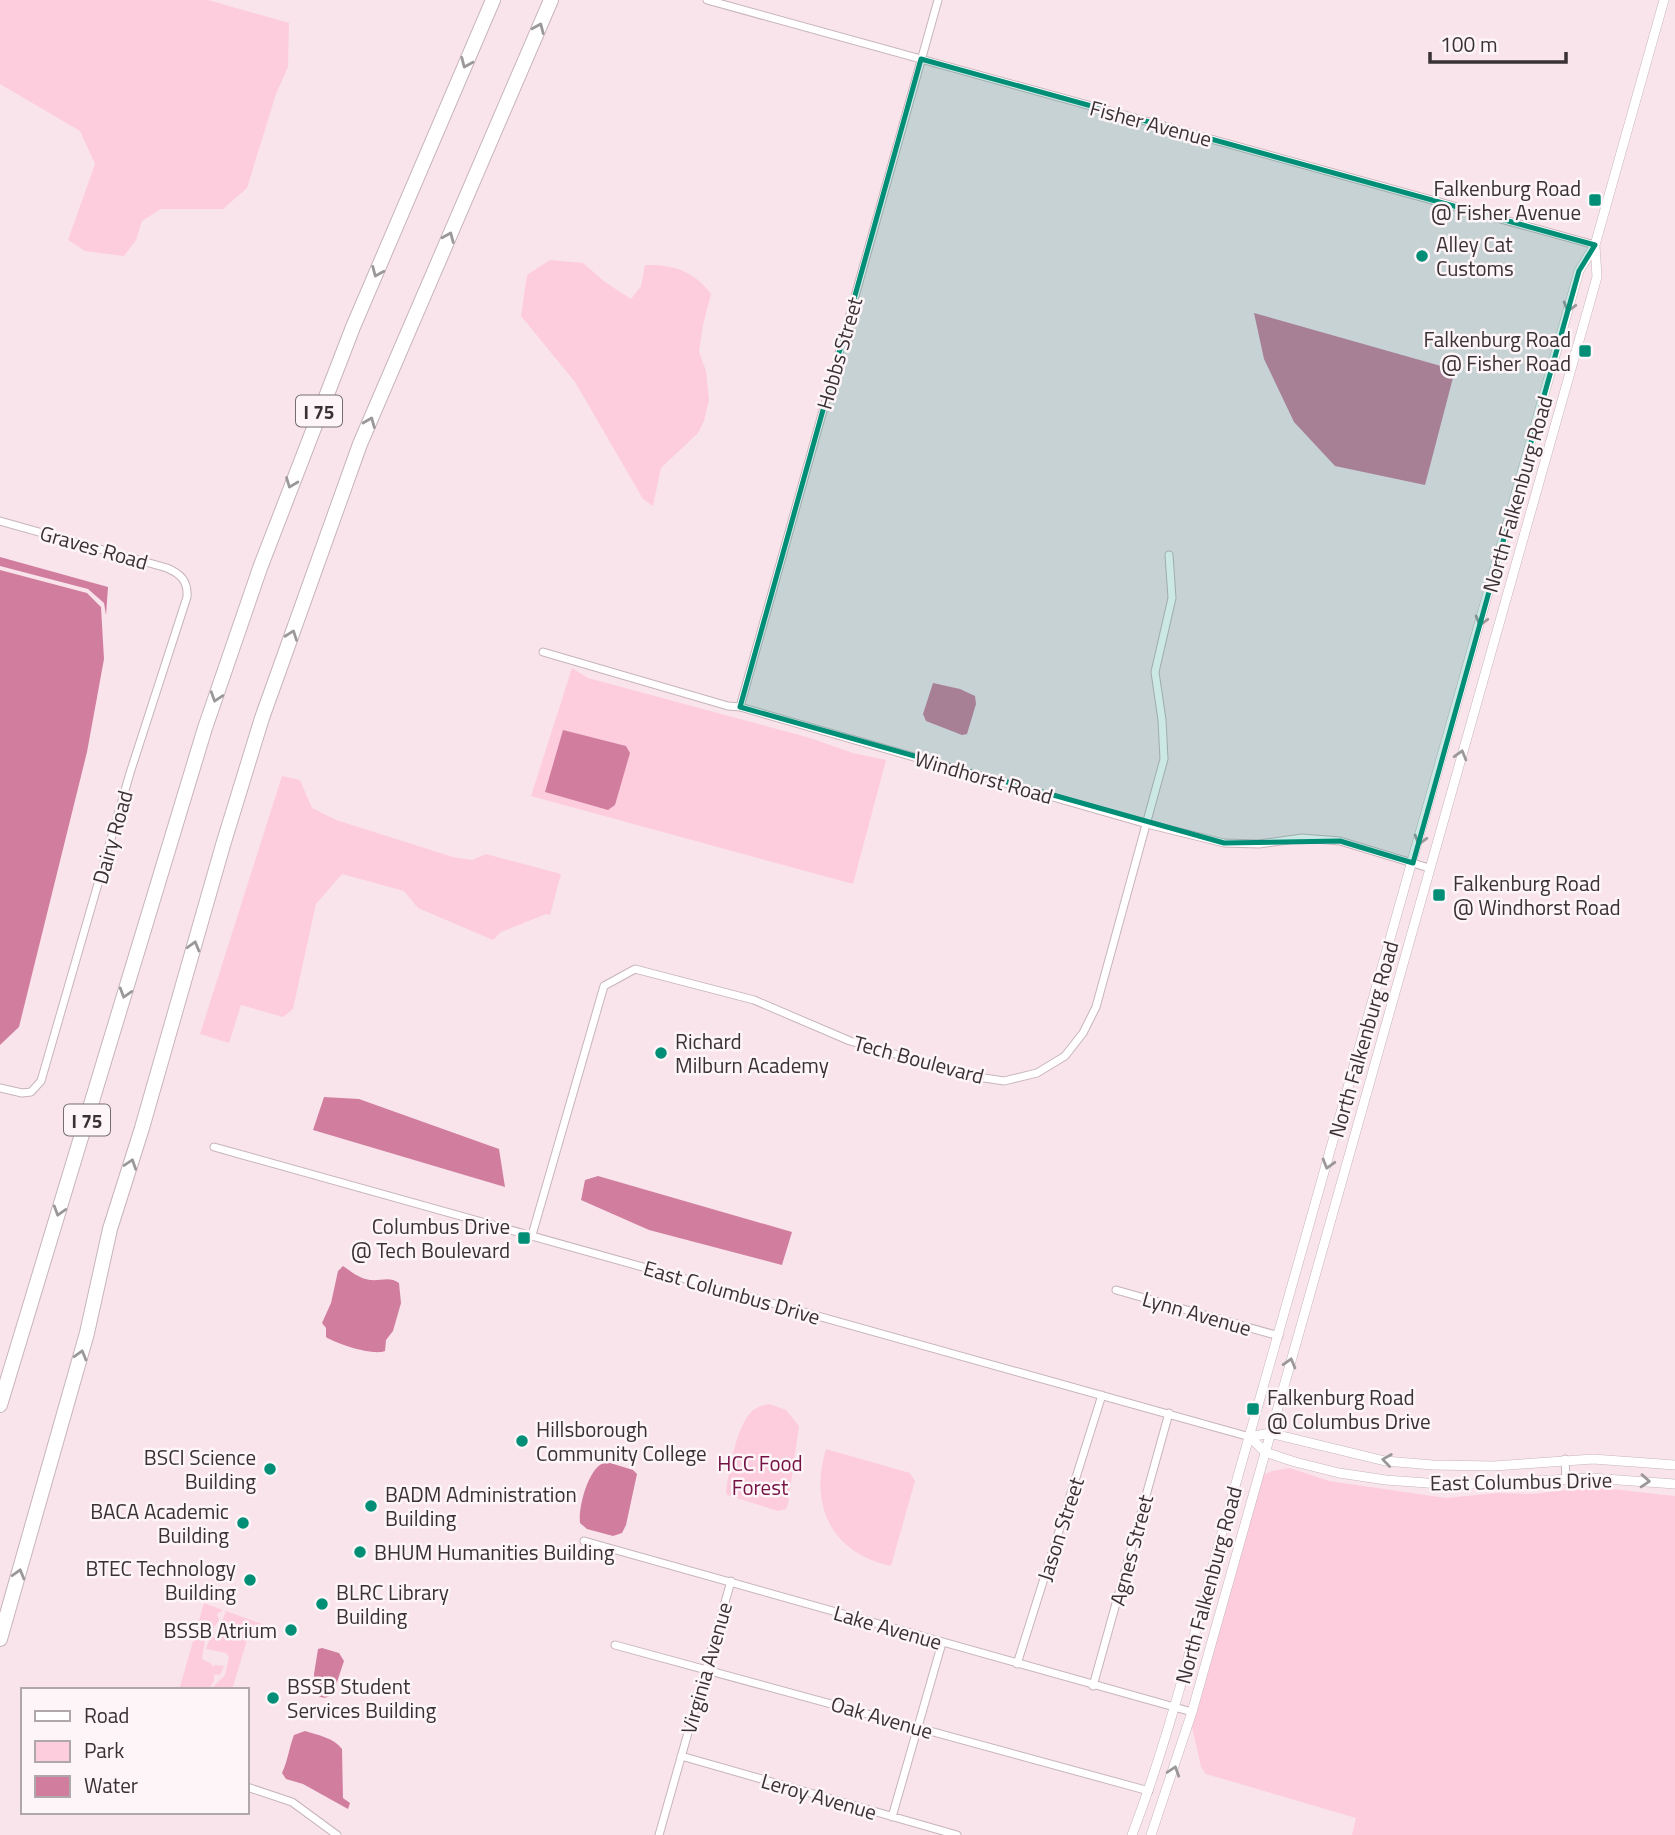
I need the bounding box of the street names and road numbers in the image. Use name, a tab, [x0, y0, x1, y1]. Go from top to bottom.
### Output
street label: Fisher Avenue	[1087, 91, 1215, 155]
street label: Hobbs Street	[808, 292, 871, 413]
street label: North Falkenburg Road	[1474, 392, 1560, 596]
road number: I 75	[296, 396, 342, 426]
street label: Graves Road	[36, 516, 152, 578]
street label: Windhorst Road	[911, 742, 1057, 812]
street label: Dairy Road	[83, 786, 141, 888]
street label: North Falkenburg Road	[1320, 937, 1406, 1141]
street label: Tech Boulevard	[850, 1026, 988, 1092]
road number: I 75	[64, 1104, 110, 1136]
street label: East Columbus Drive	[640, 1252, 824, 1332]
street label: Lynn Avenue	[1139, 1282, 1255, 1344]
street label: East Columbus Drive	[1430, 1463, 1612, 1499]
street label: Jason Street	[1028, 1472, 1092, 1585]
street label: North Falkenburg Road	[1166, 1483, 1250, 1687]
street label: Agnes Street	[1101, 1490, 1161, 1609]
street label: Lake Avenue	[830, 1596, 946, 1658]
street label: Virginia Avenue	[672, 1598, 740, 1738]
street label: Oak Avenue	[827, 1687, 937, 1747]
street label: Leroy Avenue	[757, 1764, 881, 1828]

